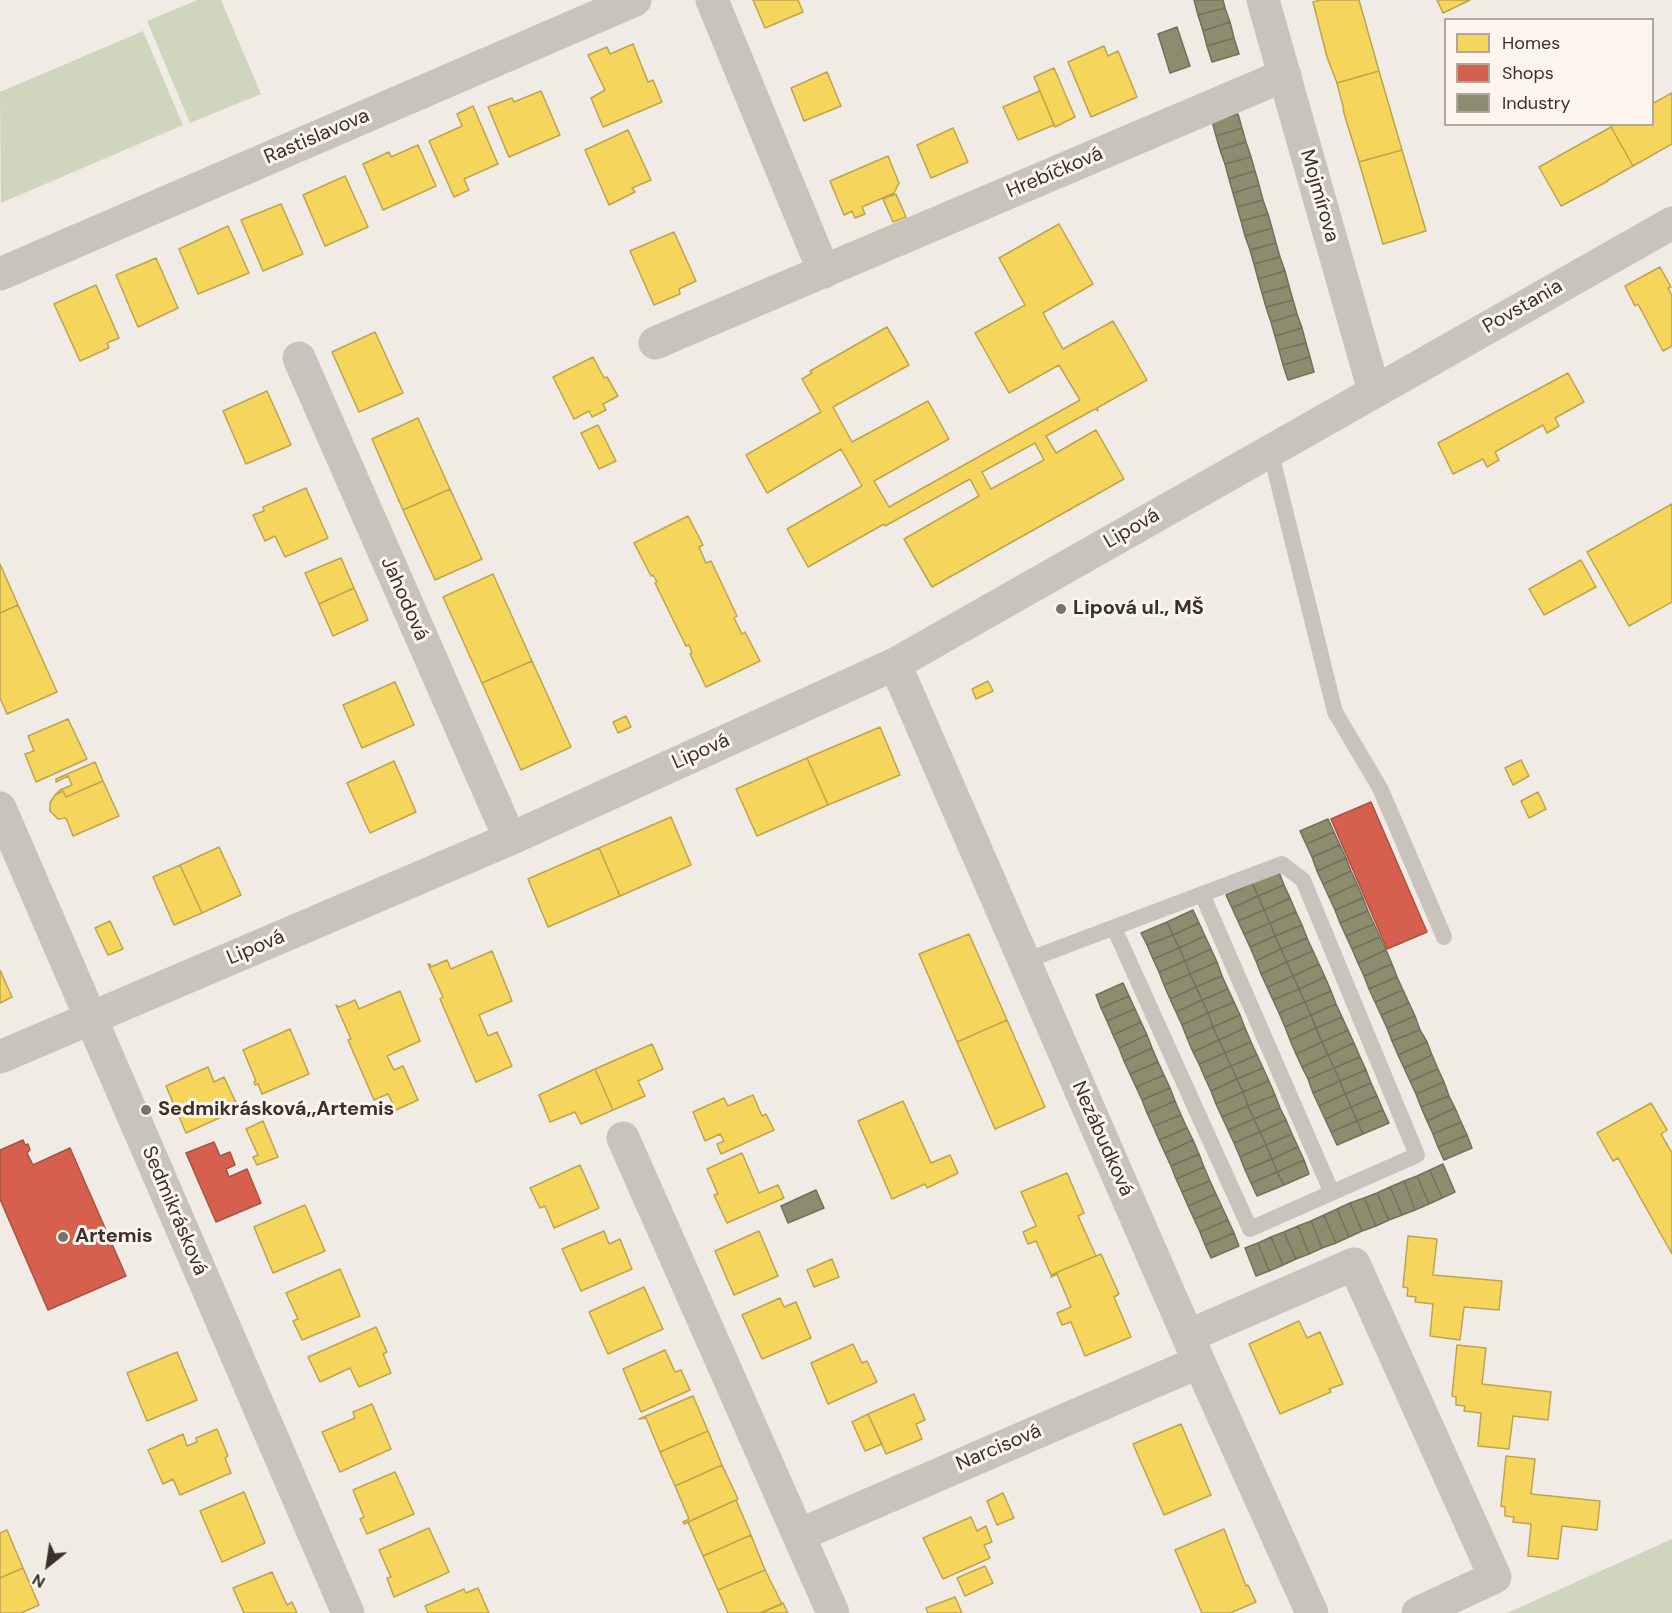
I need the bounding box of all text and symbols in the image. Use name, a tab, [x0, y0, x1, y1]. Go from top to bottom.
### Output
legend	[1444, 18, 1654, 126]
text: Homes	[1502, 31, 1560, 55]
text: Shops	[1502, 61, 1554, 85]
text: Industry	[1502, 91, 1571, 115]
street label: Rastislavova	[261, 104, 373, 170]
street label: Hrebíčková	[1003, 142, 1107, 204]
street label: Mojmírova	[1294, 147, 1344, 245]
street label: Povstania	[1479, 275, 1567, 339]
street label: Lipová	[1100, 504, 1164, 554]
street label: Jahodová	[375, 553, 433, 645]
place label: Lipová ul., MŠ	[1073, 597, 1204, 621]
marker: Lipová ul., MŠ	[1054, 602, 1068, 616]
street label: Lipová	[669, 729, 733, 775]
street label: Lipová	[224, 925, 288, 971]
street label: Nezábudková	[1066, 1078, 1138, 1200]
place label: Sedmikrásková,,Artemis	[158, 1098, 394, 1122]
marker: Sedmikrásková,,Artemis	[139, 1103, 153, 1117]
street label: Sedmikrásková	[136, 1143, 212, 1279]
place label: Artemis	[75, 1225, 153, 1249]
marker: Artemis	[56, 1230, 70, 1244]
street label: Narcisová	[953, 1419, 1045, 1477]
north arrow	[18, 1535, 78, 1595]
text: N	[28, 1569, 49, 1593]

